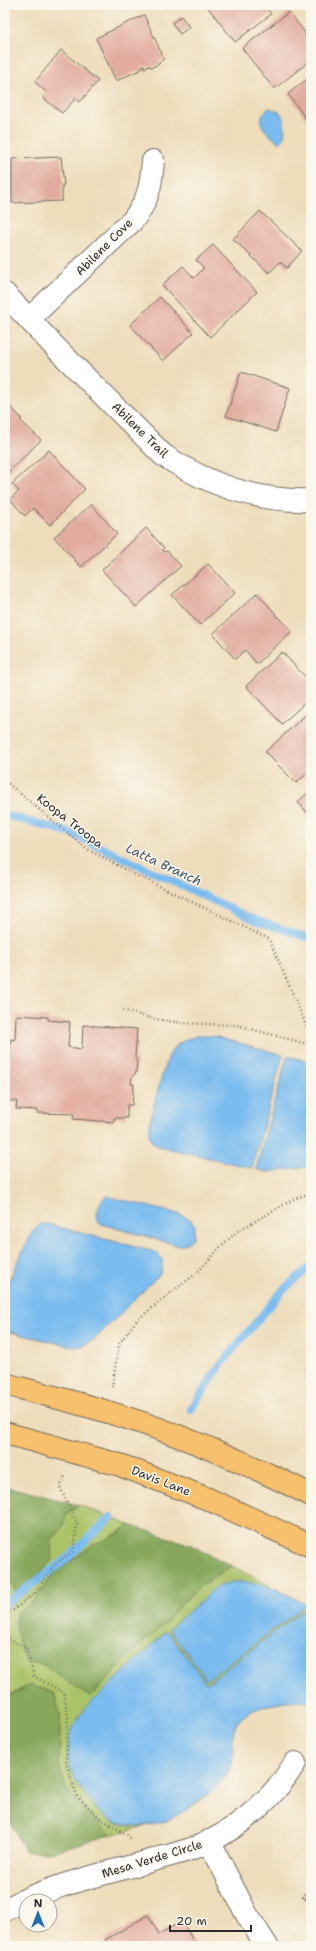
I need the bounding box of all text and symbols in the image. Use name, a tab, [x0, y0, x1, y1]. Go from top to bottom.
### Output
street label: Abilene Cove	[72, 215, 136, 279]
street label: Abilene Trail	[108, 399, 172, 461]
street label: Koopa Troopa	[33, 790, 107, 852]
water label: Latta Branch	[123, 839, 205, 890]
street label: Davis Lane	[129, 1462, 193, 1500]
street label: Mesa Verde Circle	[100, 1836, 204, 1882]
north arrow	[18, 1893, 58, 1933]
text: N	[34, 1896, 43, 1911]
scale bar	[170, 1907, 251, 1933]
text: 20 m	[176, 1913, 207, 1929]

